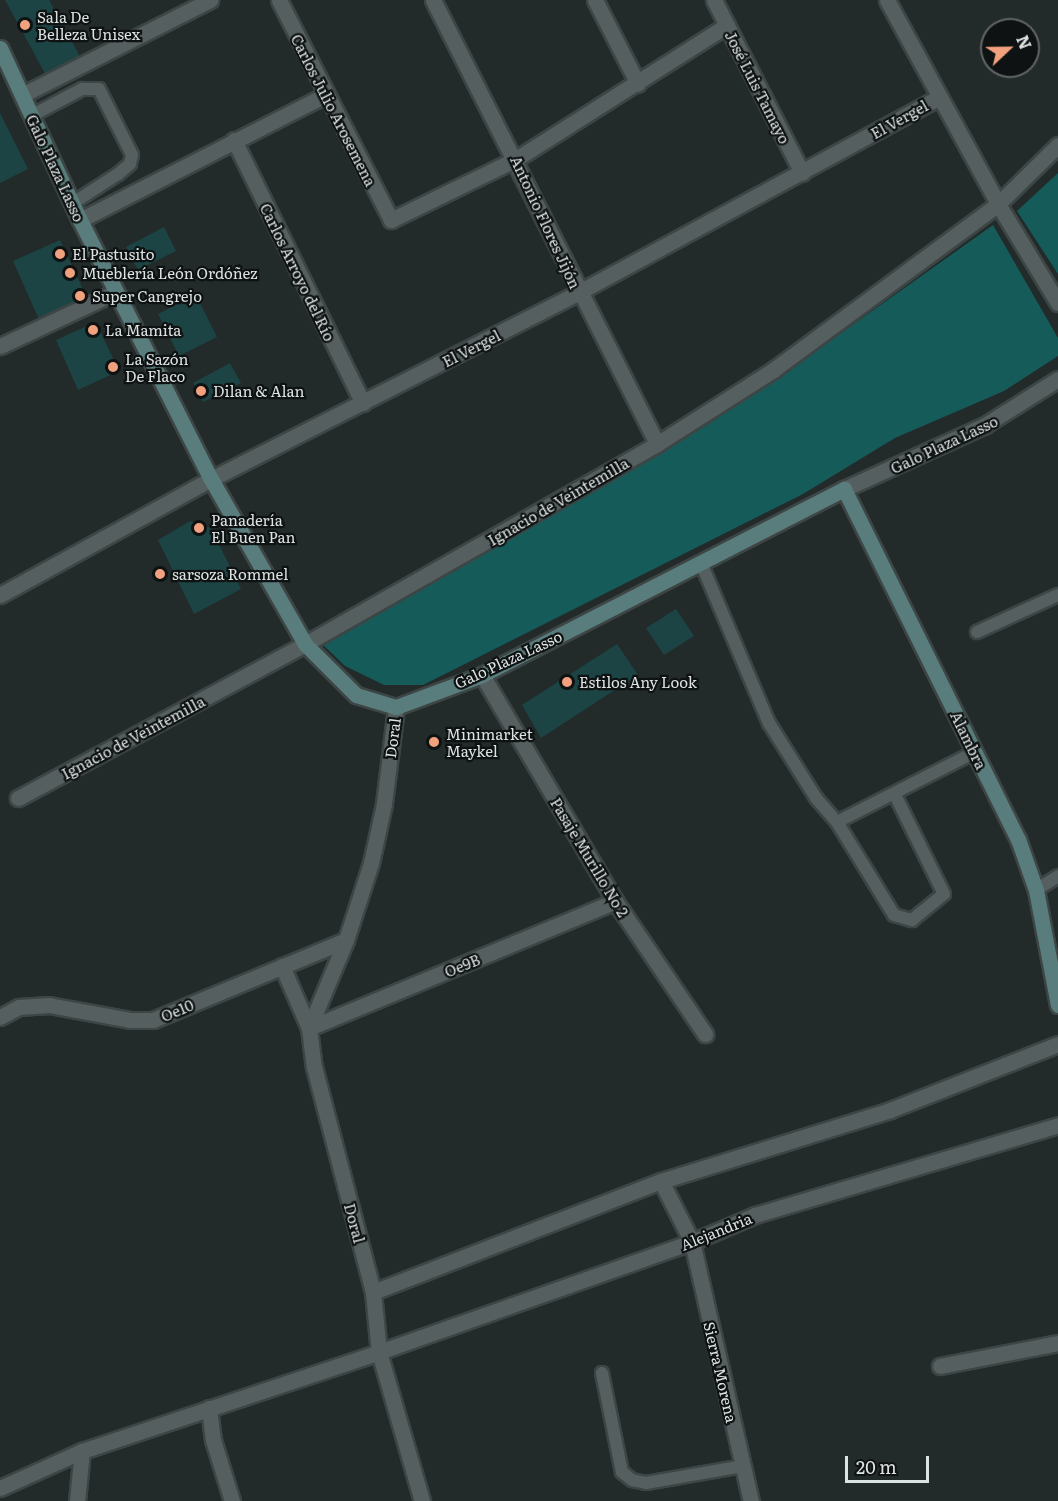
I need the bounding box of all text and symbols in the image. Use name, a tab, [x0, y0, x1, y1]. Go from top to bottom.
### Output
place label: Sala De Belleza Unisex	[37, 7, 140, 42]
marker: Sala De Belleza Unisex	[18, 18, 32, 32]
north arrow	[980, 18, 1040, 78]
street label: José Luis Tamayo	[722, 28, 794, 146]
street label: Carlos Julio Arosemena	[288, 31, 380, 189]
text: N	[1011, 31, 1038, 53]
street label: El Vergel	[867, 96, 931, 142]
street label: Galo Plaza Lasso	[23, 111, 89, 225]
street label: Antonio Flores Jijón	[507, 153, 585, 291]
street label: Carlos Arroyo del Río	[257, 200, 339, 344]
place label: El Pastusito	[72, 245, 155, 263]
marker: El Pastusito	[53, 247, 67, 261]
place label: Mueblería León Ordóñez	[82, 264, 257, 282]
marker: Mueblería León Ordóñez	[63, 266, 77, 280]
place label: Super Cangrejo	[92, 287, 202, 305]
marker: Super Cangrejo	[73, 289, 87, 303]
place label: La Mamita	[105, 321, 181, 339]
marker: La Mamita	[86, 323, 100, 337]
street label: El Vergel	[439, 326, 503, 370]
place label: La Sazón De Flaco	[125, 349, 188, 384]
marker: La Sazón De Flaco	[106, 360, 120, 374]
place label: Dilan & Alan	[213, 382, 304, 400]
marker: Dilan & Alan	[194, 384, 208, 398]
street label: Galo Plaza Lasso	[887, 411, 1001, 477]
street label: Ignacio de Veintemilla	[484, 453, 632, 549]
place label: Panadería El Buen Pan	[211, 510, 295, 545]
marker: Panadería El Buen Pan	[192, 521, 206, 535]
place label: sarsoza Rommel	[172, 565, 288, 583]
marker: sarsoza Rommel	[153, 567, 167, 581]
street label: Galo Plaza Lasso	[451, 626, 565, 692]
place label: Estilos Any Look	[579, 673, 697, 691]
marker: Estilos Any Look	[560, 675, 574, 689]
street label: Ignacio de Veintemilla	[58, 692, 208, 782]
street label: Alambra	[947, 708, 991, 772]
street label: Doral	[381, 717, 403, 759]
place label: Minimarket Maykel	[446, 724, 533, 759]
marker: Minimarket Maykel	[427, 735, 441, 749]
street label: Pasaje Murillo No 2	[547, 794, 633, 920]
street label: Oe9B	[442, 950, 482, 980]
street label: Oe10	[158, 995, 196, 1025]
street label: Doral	[341, 1201, 369, 1245]
street label: Alejandria	[678, 1209, 754, 1253]
street label: Sierra Morena	[701, 1320, 741, 1424]
scale bar	[848, 1444, 932, 1482]
text: 20 m	[856, 1453, 897, 1480]

